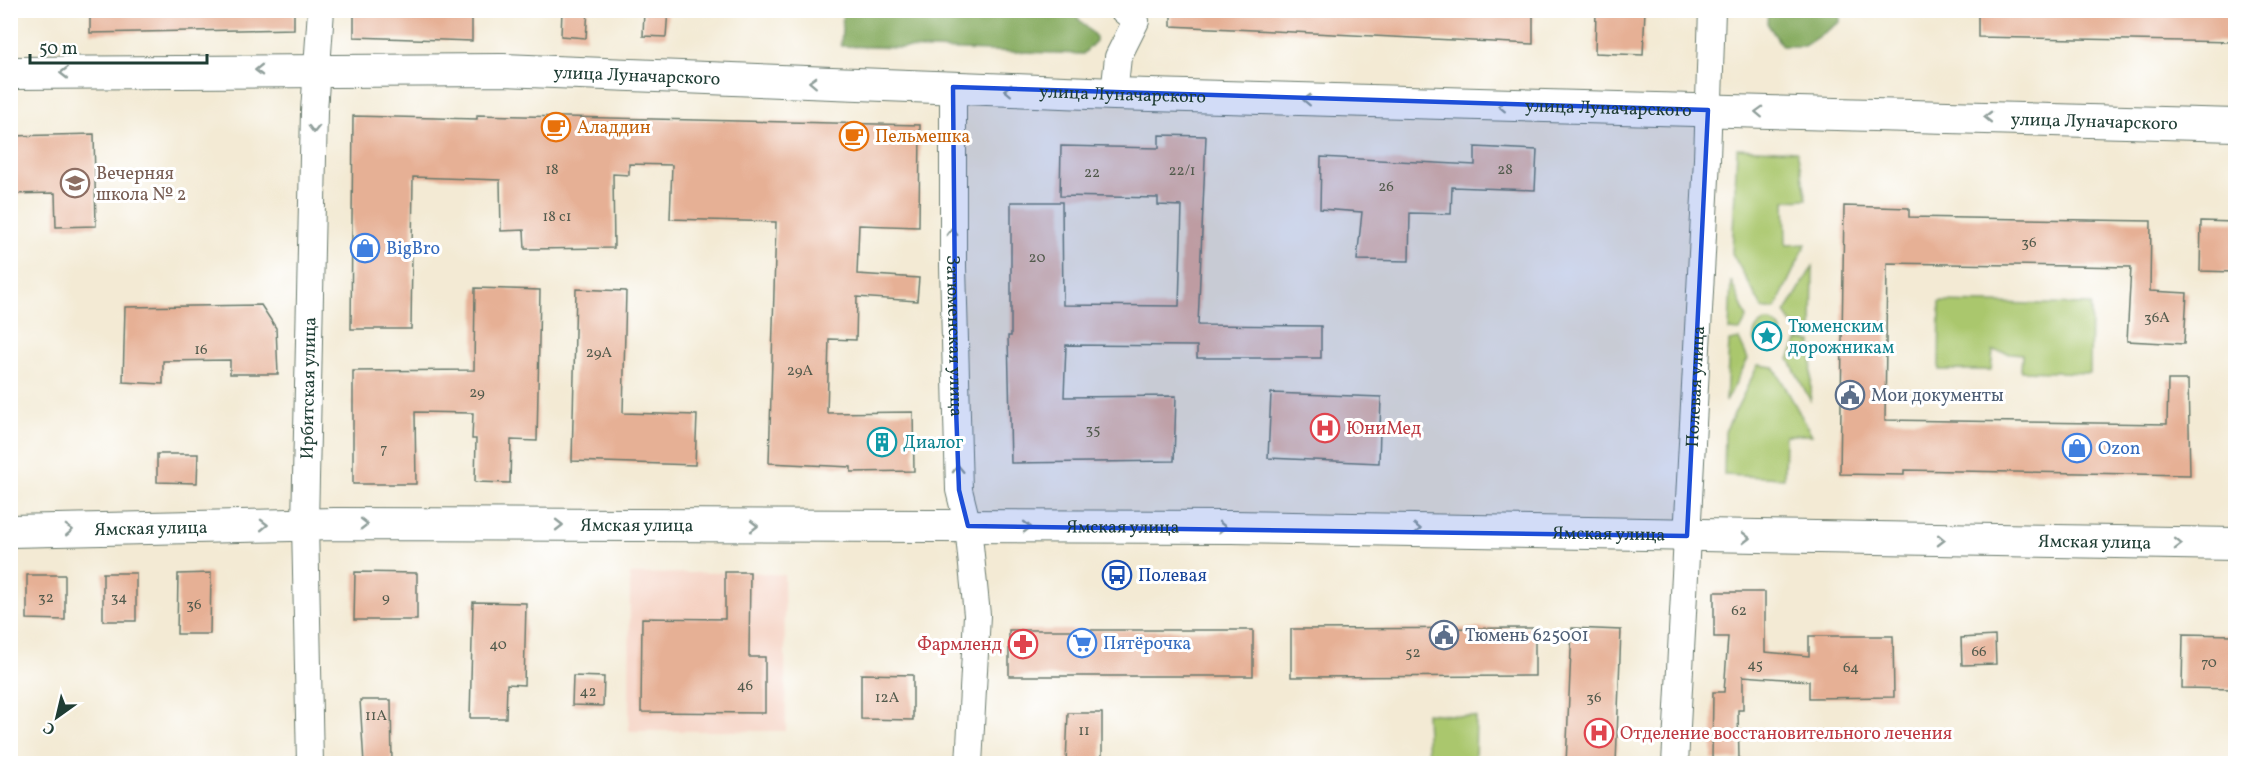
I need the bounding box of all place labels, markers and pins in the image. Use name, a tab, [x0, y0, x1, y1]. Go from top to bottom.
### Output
cafe icon: Аладдин	[540, 111, 572, 143]
place label: Аладдин	[577, 116, 651, 141]
cafe icon: Пельмешка	[838, 120, 870, 152]
place label: Пельмешка	[875, 125, 970, 150]
place label: Вечерняя школа № 2	[96, 162, 187, 208]
school or university icon: Вечерняя школа № 2	[59, 167, 91, 199]
shop icon: BigBro	[349, 232, 381, 264]
place label: BigBro	[386, 237, 440, 262]
place label: Тюменским дорожникам	[1788, 315, 1894, 361]
place icon: Тюменским дорожникам	[1751, 320, 1783, 352]
public building icon: Мои документы	[1834, 379, 1866, 411]
place label: Мои документы	[1871, 384, 2004, 409]
hospital icon: ЮниМед	[1309, 412, 1341, 444]
place label: ЮниМед	[1346, 417, 1421, 442]
building icon: Диалог	[866, 426, 898, 458]
place label: Диалог	[903, 431, 963, 456]
shop icon: Ozon	[2061, 432, 2093, 464]
place label: Ozon	[2098, 437, 2141, 462]
bus stop icon: Полевая	[1101, 559, 1133, 591]
place label: Полевая	[1138, 564, 1207, 589]
public building icon: Тюмень 625001	[1428, 619, 1460, 651]
place label: Тюмень 625001	[1465, 624, 1589, 649]
supermarket icon: Пятёрочка	[1066, 627, 1098, 659]
pharmacy icon: Фармленд	[1007, 628, 1039, 660]
place label: Пятёрочка	[1103, 632, 1191, 657]
place label: Фармленд	[917, 633, 1002, 658]
hospital icon: Отделение восстановительного лечения	[1583, 717, 1615, 749]
place label: Отделение восстановительного лечения	[1620, 722, 1952, 747]

